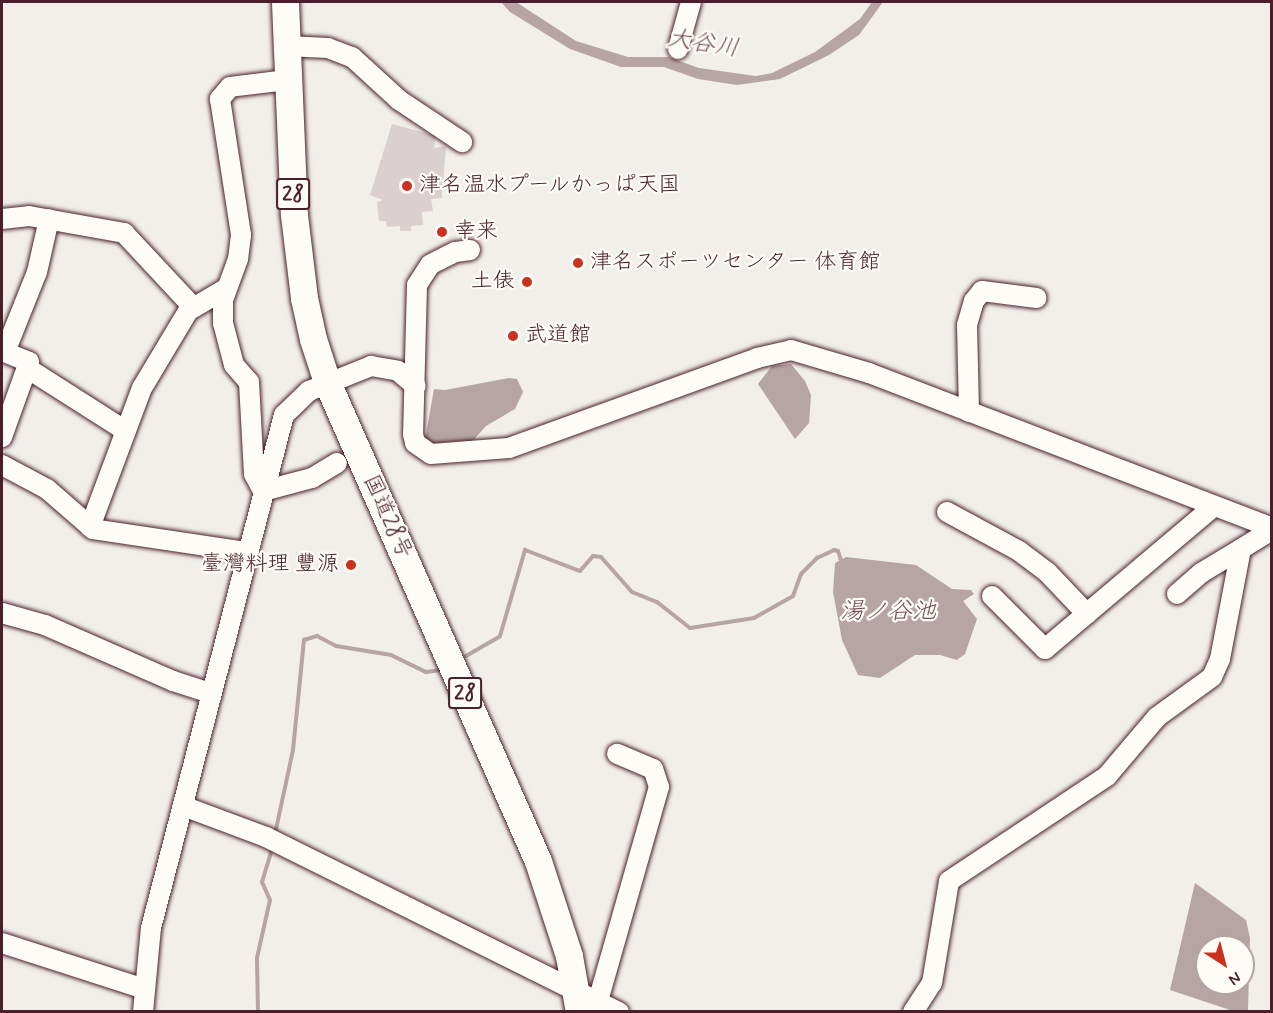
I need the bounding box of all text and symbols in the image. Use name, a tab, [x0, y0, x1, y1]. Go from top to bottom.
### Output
water label: 大谷川	[665, 24, 741, 64]
place label: 津名温水プールかっぱ天国	[419, 173, 682, 199]
road number: 28	[275, 176, 311, 212]
marker: 津名温水プールかっぱ天国	[400, 179, 414, 193]
place label: 幸来	[454, 219, 498, 245]
marker: 幸来	[435, 225, 449, 239]
place label: 津名スポーツセンター 体育館	[590, 250, 882, 276]
marker: 津名スポーツセンター 体育館	[571, 256, 585, 270]
place label: 土俵	[471, 269, 515, 295]
marker: 土俵	[520, 275, 534, 289]
place label: 武道館	[525, 323, 591, 349]
marker: 武道館	[506, 329, 520, 343]
street label: 国道28号	[357, 471, 417, 563]
place label: 臺灣料理 豐源	[201, 552, 339, 578]
marker: 臺灣料理 豐源	[344, 558, 358, 572]
water label: 湯ノ谷池	[840, 598, 936, 626]
road number: 28	[447, 675, 483, 711]
north arrow	[1195, 935, 1255, 995]
text: N	[1224, 967, 1245, 990]

